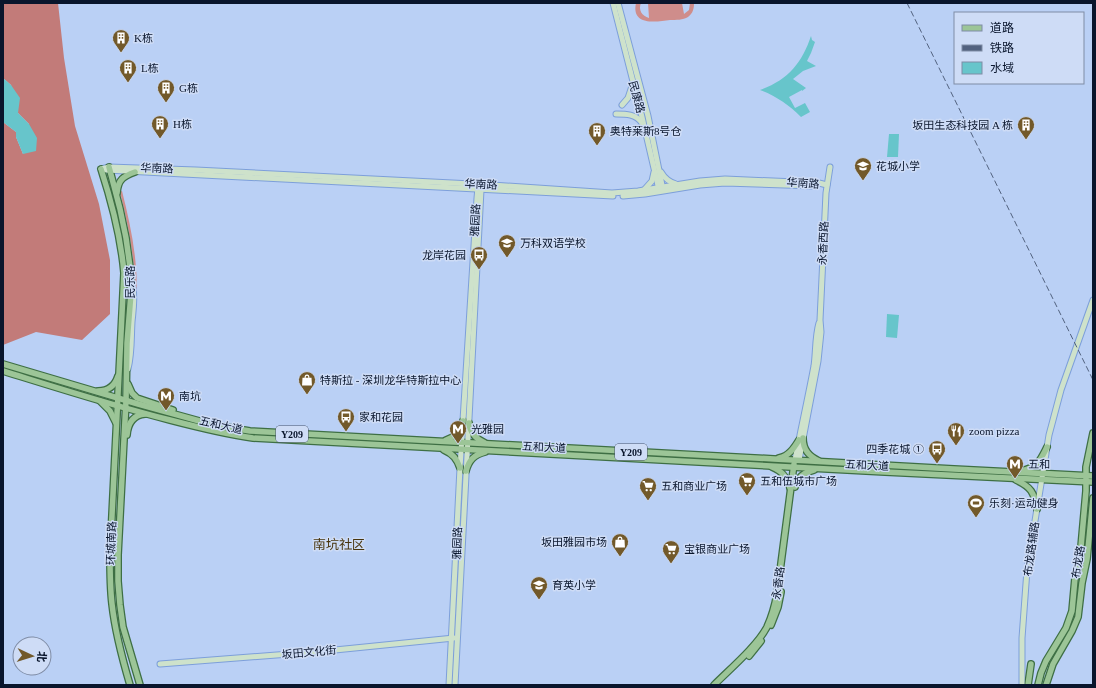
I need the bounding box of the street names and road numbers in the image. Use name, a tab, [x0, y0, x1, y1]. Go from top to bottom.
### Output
street label: 民康路	[627, 80, 647, 114]
street label: 华南路	[140, 161, 174, 175]
street label: 华南路	[786, 176, 820, 190]
street label: 华南路	[464, 177, 498, 191]
street label: 雅园路	[468, 203, 482, 237]
street label: 永香西路	[816, 221, 830, 265]
street label: 民乐路	[124, 266, 136, 299]
street label: 五和大道	[198, 414, 244, 436]
road number: Y209	[276, 426, 308, 442]
street label: 五和大道	[522, 440, 566, 454]
road number: Y209	[615, 444, 647, 460]
street label: 五和大道	[845, 458, 889, 472]
street label: 环城南路	[104, 521, 118, 565]
street label: 布龙路辅路	[1021, 521, 1041, 577]
street label: 雅园路	[450, 526, 464, 560]
street label: 布龙路	[1069, 545, 1087, 579]
street label: 永香路	[770, 566, 786, 600]
street label: 坂田文化街	[281, 644, 337, 660]

